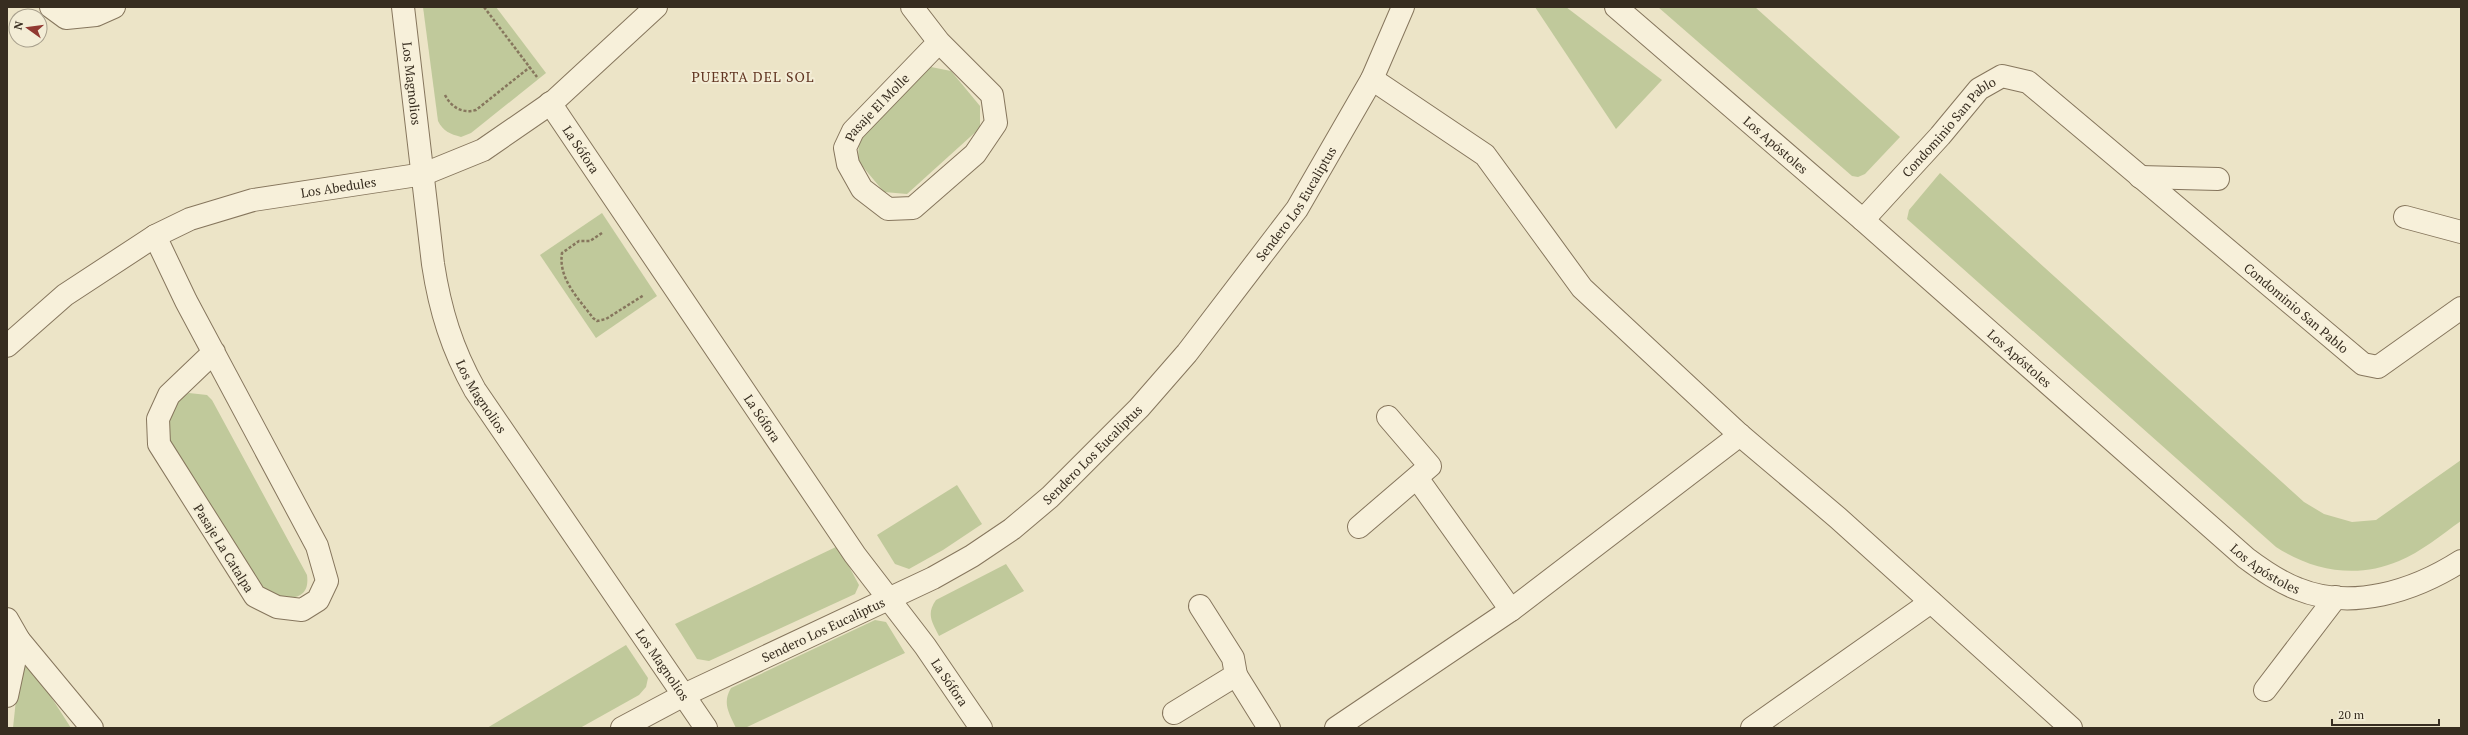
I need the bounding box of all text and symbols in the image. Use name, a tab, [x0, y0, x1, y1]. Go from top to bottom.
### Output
north arrow	[8, 8, 48, 48]
text: N	[10, 19, 26, 31]
street label: Los Magnolios	[398, 41, 426, 126]
district label: PUERTA DEL SOL	[691, 67, 815, 86]
street label: Pasaje El Molle	[840, 69, 913, 144]
street label: Condominio San Pablo	[1898, 72, 1999, 181]
street label: Los Apóstoles	[1740, 112, 1812, 178]
street label: La Sófora	[559, 122, 604, 177]
street label: Sendero Los Eucaliptus	[1251, 143, 1340, 265]
street label: Los Abedules	[299, 172, 377, 202]
street label: Condominio San Pablo	[2240, 259, 2353, 357]
street label: Los Apóstoles	[1984, 325, 2056, 391]
street label: Los Magnolios	[452, 357, 511, 437]
street label: La Sófora	[740, 391, 785, 446]
street label: Sendero Los Eucaliptus	[1039, 401, 1146, 509]
street label: Pasaje La Catalpa	[190, 500, 259, 596]
street label: Los Apóstoles	[2227, 539, 2302, 598]
street label: Sendero Los Eucaliptus	[759, 593, 888, 666]
street label: Los Magnolios	[632, 625, 694, 704]
street label: La Sófora	[927, 655, 973, 710]
scale bar	[2332, 701, 2439, 727]
text: 20 m	[2338, 707, 2365, 722]

